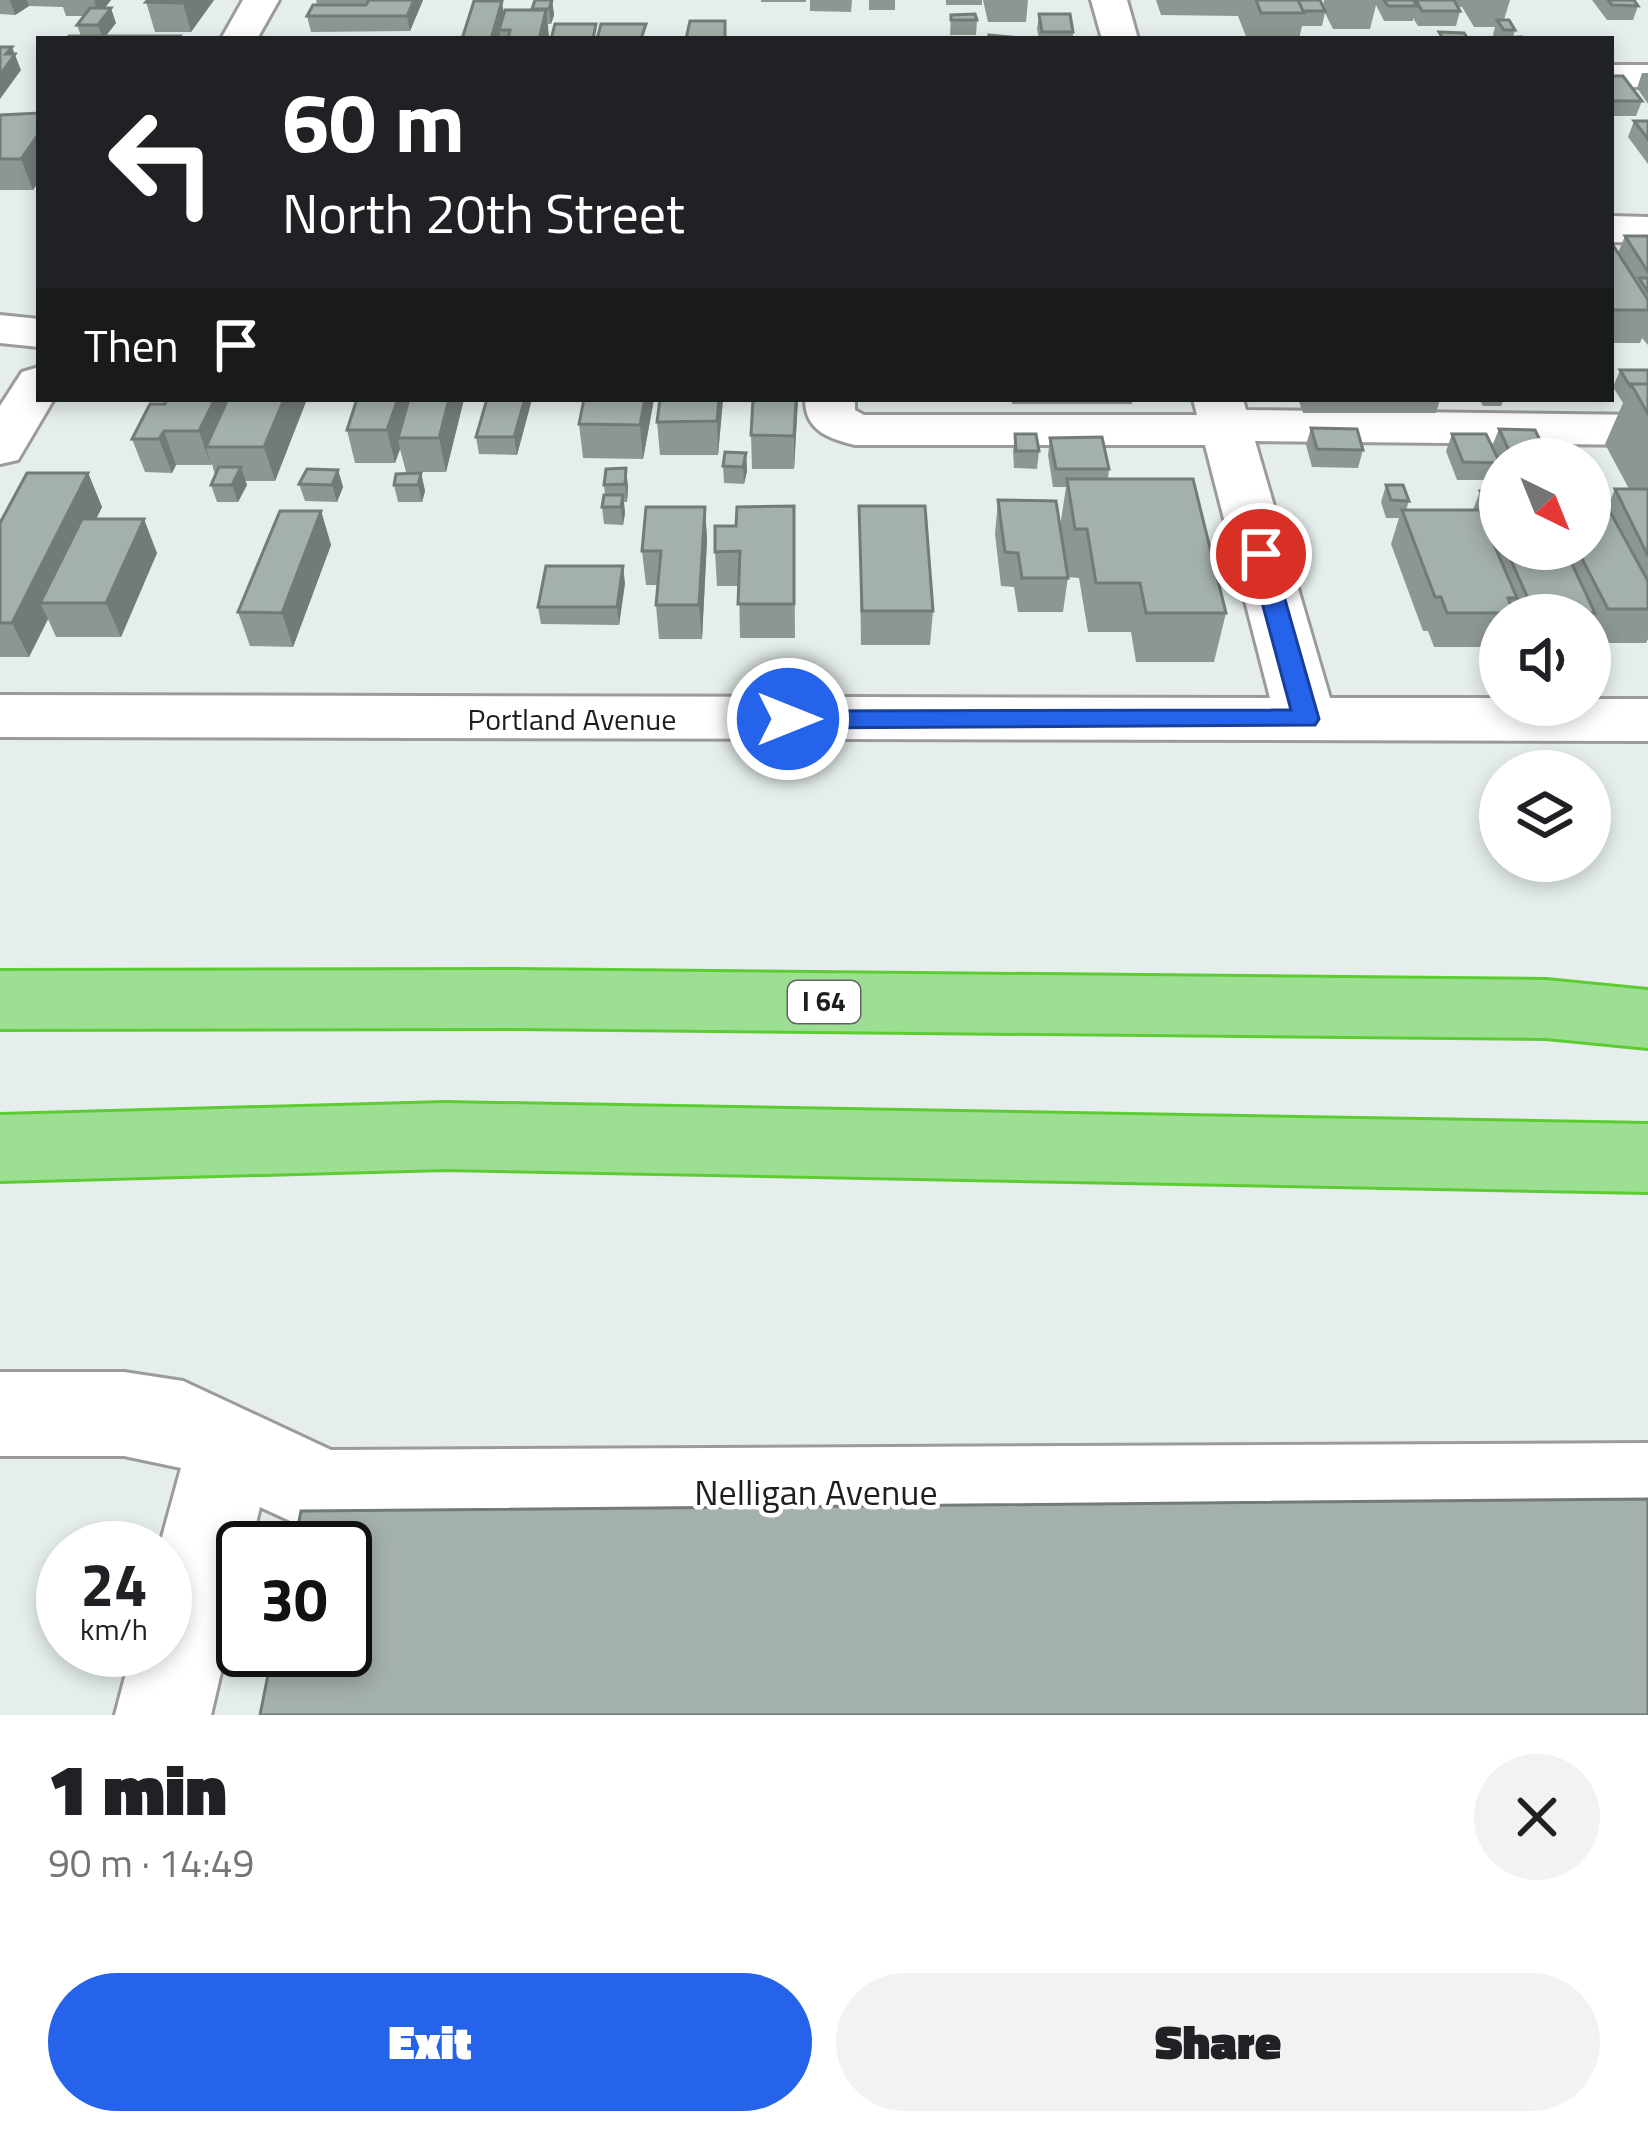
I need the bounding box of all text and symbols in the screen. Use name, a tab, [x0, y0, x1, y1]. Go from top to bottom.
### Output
text: 60 m	[282, 57, 465, 185]
icon: left	[84, 84, 240, 240]
text: North 20th Street	[282, 172, 685, 254]
text: Then	[84, 311, 179, 379]
icon: arrive	[203, 312, 269, 378]
north arrow	[1479, 438, 1611, 570]
map controls	[1479, 438, 1611, 882]
pin	[1210, 503, 1312, 605]
icon: arrive	[1228, 521, 1294, 587]
button: sound	[1479, 594, 1611, 726]
position arrow	[725, 656, 851, 782]
street label: Portland Avenue	[468, 696, 676, 742]
button: layers	[1479, 750, 1611, 882]
road number: I 64	[788, 981, 860, 1023]
street label: Nelligan Avenue	[694, 1464, 938, 1519]
speed limit sign: 30	[216, 1521, 372, 1677]
text: 24	[80, 1538, 148, 1629]
text: km/h	[80, 1606, 148, 1652]
text: 1 min	[48, 1733, 227, 1843]
button: close	[1474, 1754, 1600, 1880]
text: 90 m · 14:49	[48, 1833, 254, 1892]
button: Exit	[48, 1973, 812, 2111]
button: Share	[836, 1973, 1600, 2111]

